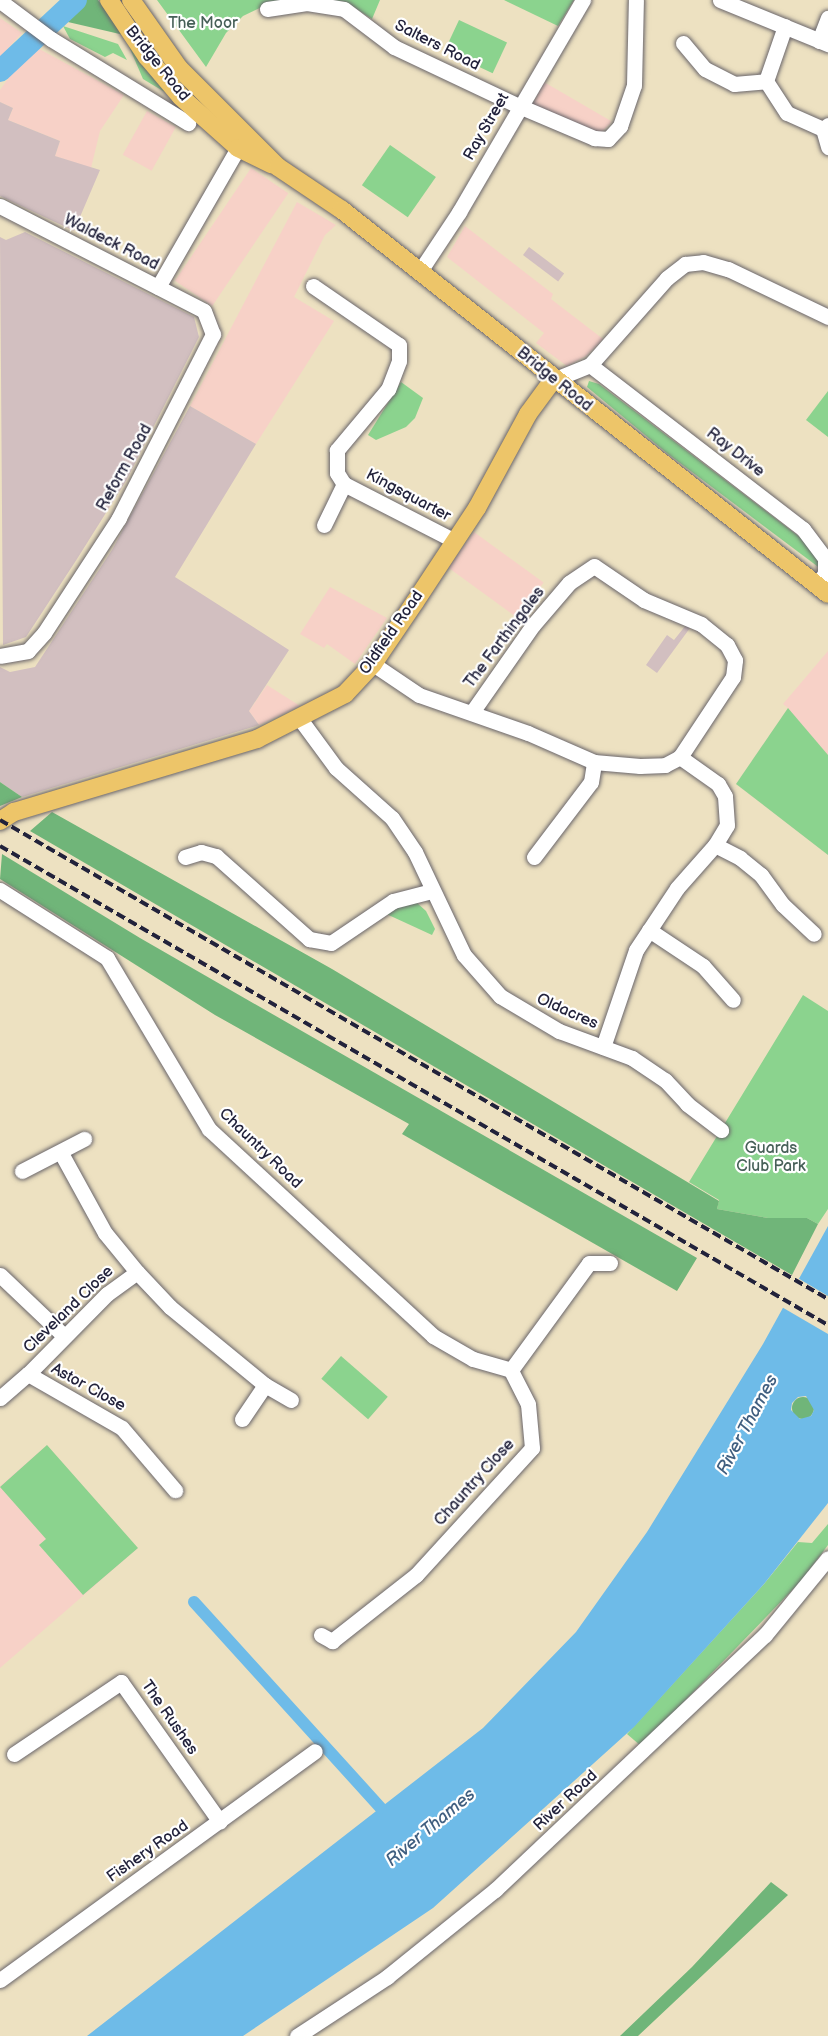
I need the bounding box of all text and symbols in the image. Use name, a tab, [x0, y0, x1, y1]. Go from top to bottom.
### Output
park label: The Moor	[168, 14, 238, 34]
street label: Salters Road	[391, 16, 483, 76]
street label: Bridge Road	[121, 22, 193, 106]
street label: Ray Street	[460, 89, 514, 165]
street label: Waldeck Road	[60, 211, 162, 275]
street label: Bridge Road	[512, 344, 596, 416]
street label: Reform Road	[93, 421, 157, 515]
street label: Ray Drive	[702, 424, 768, 482]
street label: Kingsquarter	[362, 466, 454, 526]
street label: The Farthingales	[461, 584, 549, 692]
street label: Oldfield Road	[356, 587, 428, 679]
street label: Oldacres	[533, 990, 601, 1034]
street label: Chauntry Road	[214, 1104, 306, 1194]
park label: Guards Club Park	[736, 1139, 806, 1177]
street label: Cleveland Close	[20, 1262, 118, 1358]
street label: Astor Close	[47, 1360, 129, 1416]
water label: River Thames	[713, 1371, 783, 1479]
street label: Chauntry Close	[431, 1435, 519, 1531]
street label: The Rushes	[136, 1677, 202, 1759]
street label: River Road	[530, 1767, 602, 1835]
water label: River Thames	[382, 1784, 480, 1872]
street label: Fishery Road	[103, 1817, 193, 1887]

